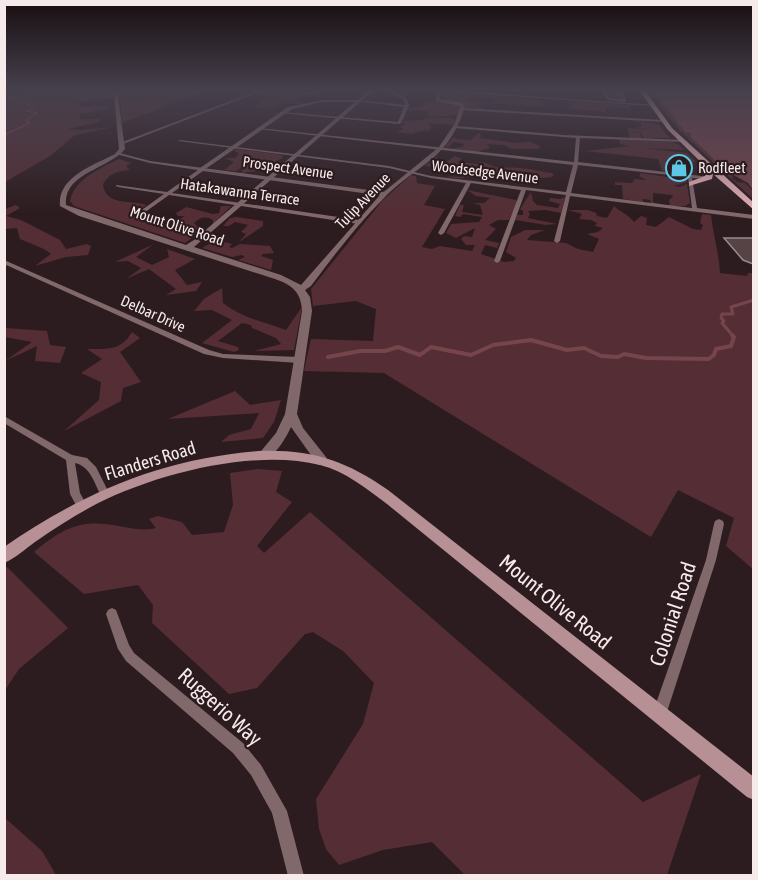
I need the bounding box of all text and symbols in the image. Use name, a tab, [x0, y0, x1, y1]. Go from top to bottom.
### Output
street label: Prospect Avenue	[242, 153, 335, 182]
shop icon: Rodfleet	[664, 153, 694, 183]
street label: Woodsedge Avenue	[431, 157, 540, 187]
place label: Rodfleet	[698, 159, 746, 176]
street label: Tulip Avenue	[332, 169, 394, 232]
street label: Hatakawanna Terrace	[179, 175, 301, 208]
street label: Mount Olive Road	[128, 202, 226, 249]
street label: Delbar Drive	[118, 292, 188, 335]
street label: Flanders Road	[102, 437, 198, 484]
street label: Mount Olive Road	[495, 549, 616, 654]
street label: Colonial Road	[644, 559, 700, 669]
street label: Ruggerio Way	[174, 662, 268, 750]

